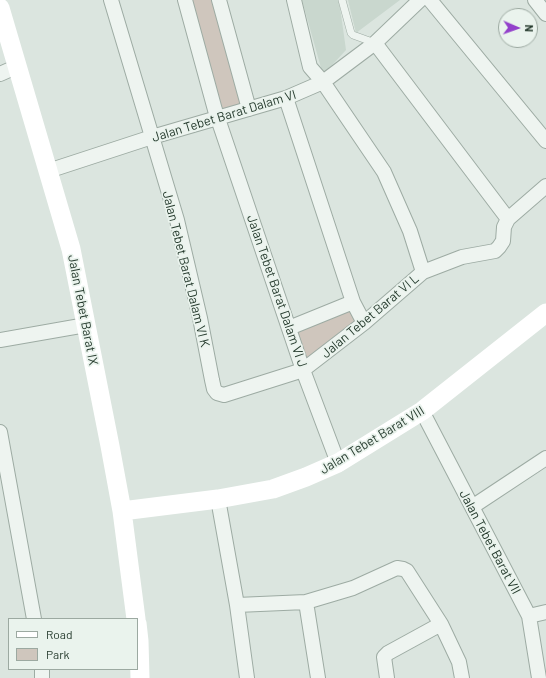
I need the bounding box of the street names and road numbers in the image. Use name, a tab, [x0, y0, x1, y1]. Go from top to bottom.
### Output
street label: Jalan Tebet Barat Dalam VI	[150, 87, 298, 145]
street label: Jalan Tebet Barat Dalam VI K	[159, 189, 213, 349]
street label: Jalan Tebet Barat Dalam VI J	[244, 213, 310, 369]
street label: Jalan Tebet Barat IX	[65, 253, 101, 367]
street label: Jalan Tebet Barat VI L	[318, 271, 422, 361]
street label: Jalan Tebet Barat VIII	[317, 403, 427, 477]
street label: Jalan Tebet Barat VII	[456, 487, 524, 597]

